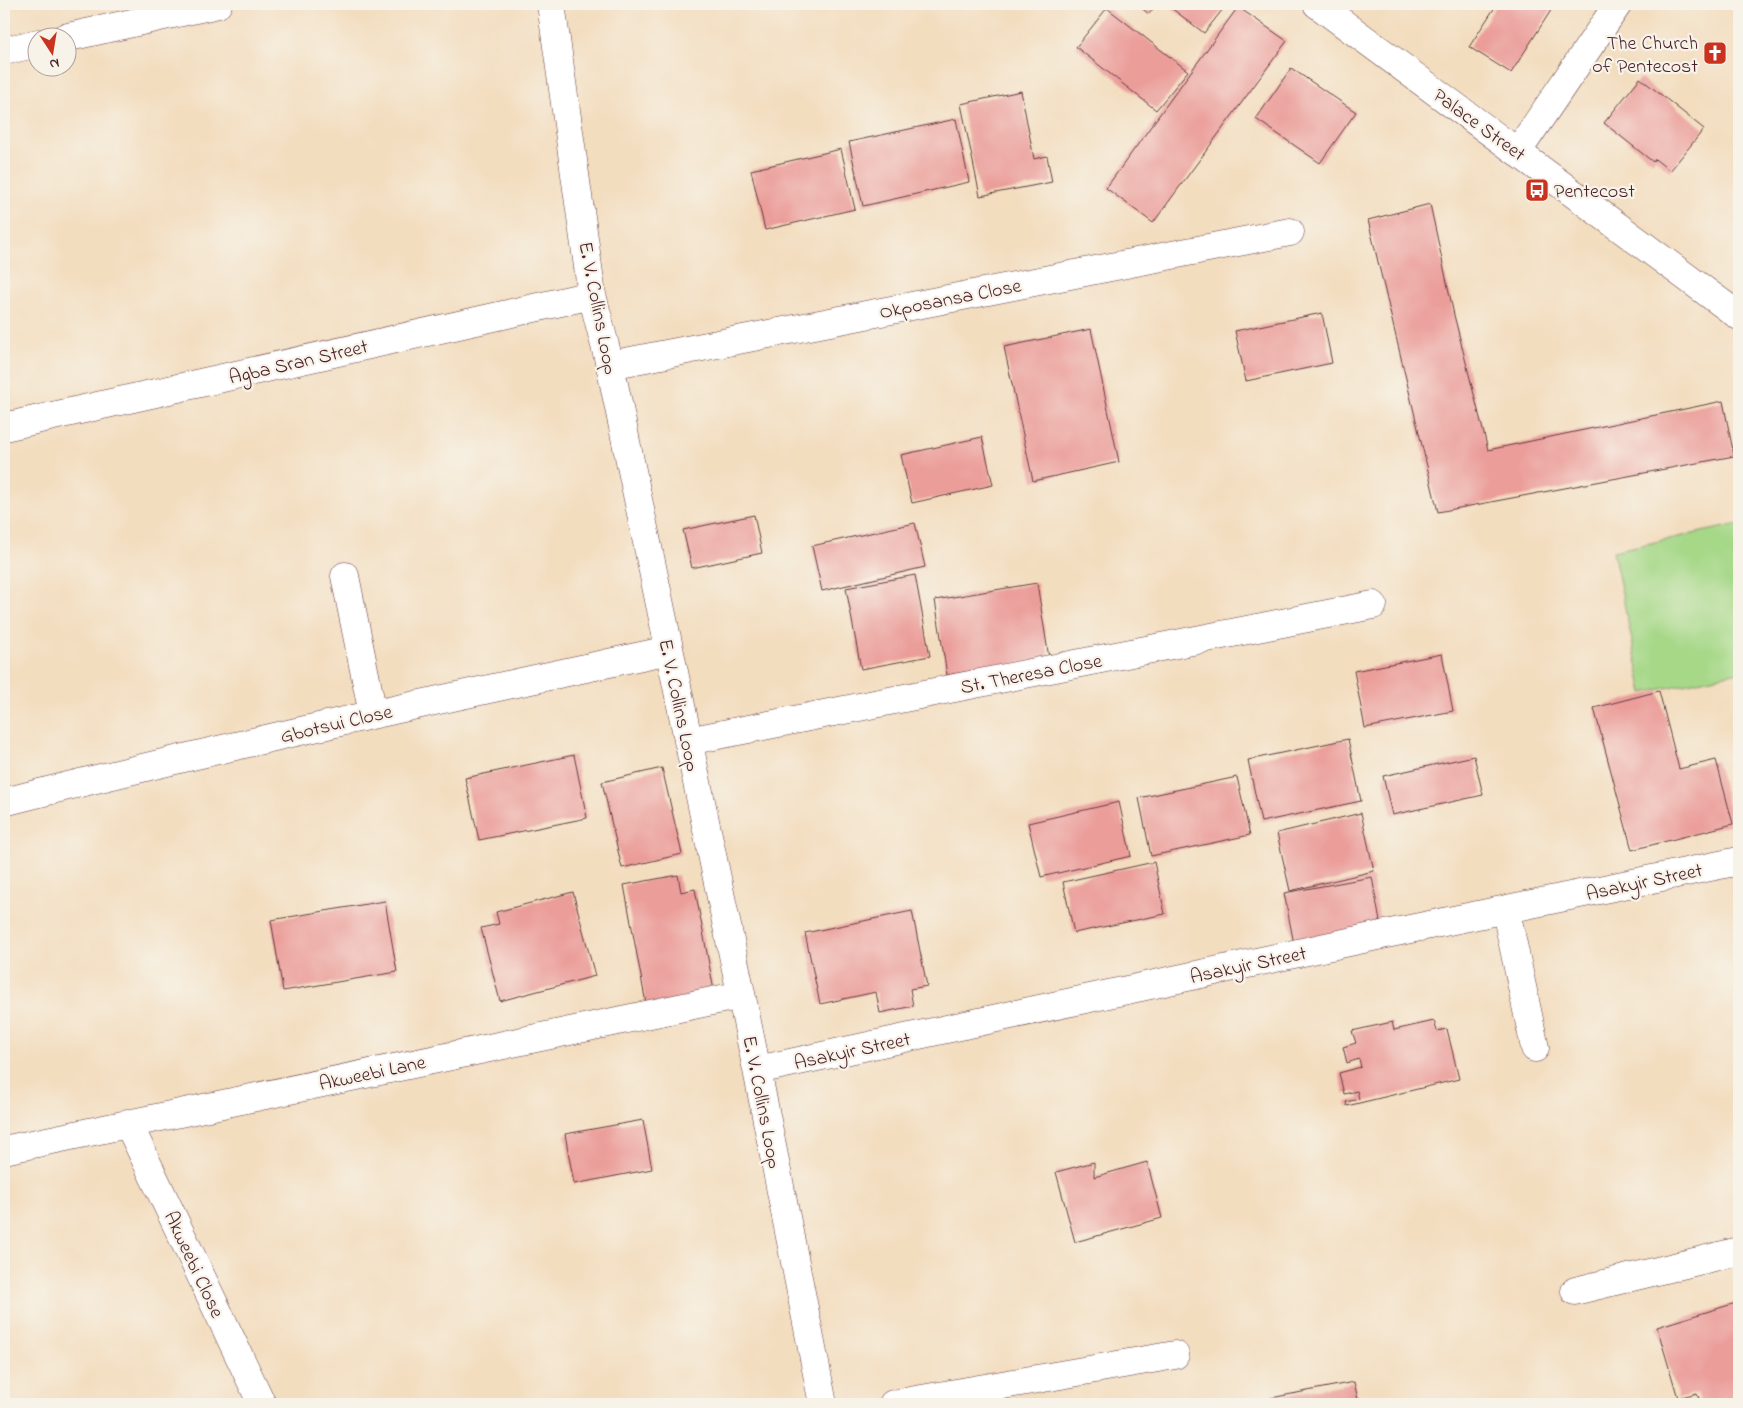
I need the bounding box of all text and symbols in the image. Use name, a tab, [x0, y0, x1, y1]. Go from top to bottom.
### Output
north arrow	[28, 28, 78, 78]
place label: The Church of Pentecost	[1592, 30, 1698, 82]
church icon: The Church of Pentecost	[1702, 40, 1728, 66]
text: N	[48, 52, 61, 75]
street label: Palace Street	[1426, 82, 1531, 170]
bus stop icon: Pentecost	[1524, 177, 1550, 203]
place label: Pentecost	[1554, 178, 1635, 207]
street label: E. V. Collins Loop	[569, 239, 624, 378]
street label: Okposansa Close	[877, 272, 1024, 328]
street label: Agba Sran Street	[226, 333, 371, 395]
street label: E. V. Collins Loop	[649, 637, 706, 775]
street label: St. Theresa Close	[958, 648, 1105, 703]
street label: Gbotsui Close	[278, 698, 396, 752]
street label: Asakyir Street	[1584, 857, 1706, 910]
street label: Asakyir Street	[1188, 940, 1310, 993]
street label: Asakyir Street	[792, 1026, 914, 1079]
street label: E. V. Collins Loop	[733, 1033, 788, 1172]
street label: Akweebi Lane	[317, 1049, 429, 1100]
street label: Akweebi Close	[155, 1207, 230, 1323]

